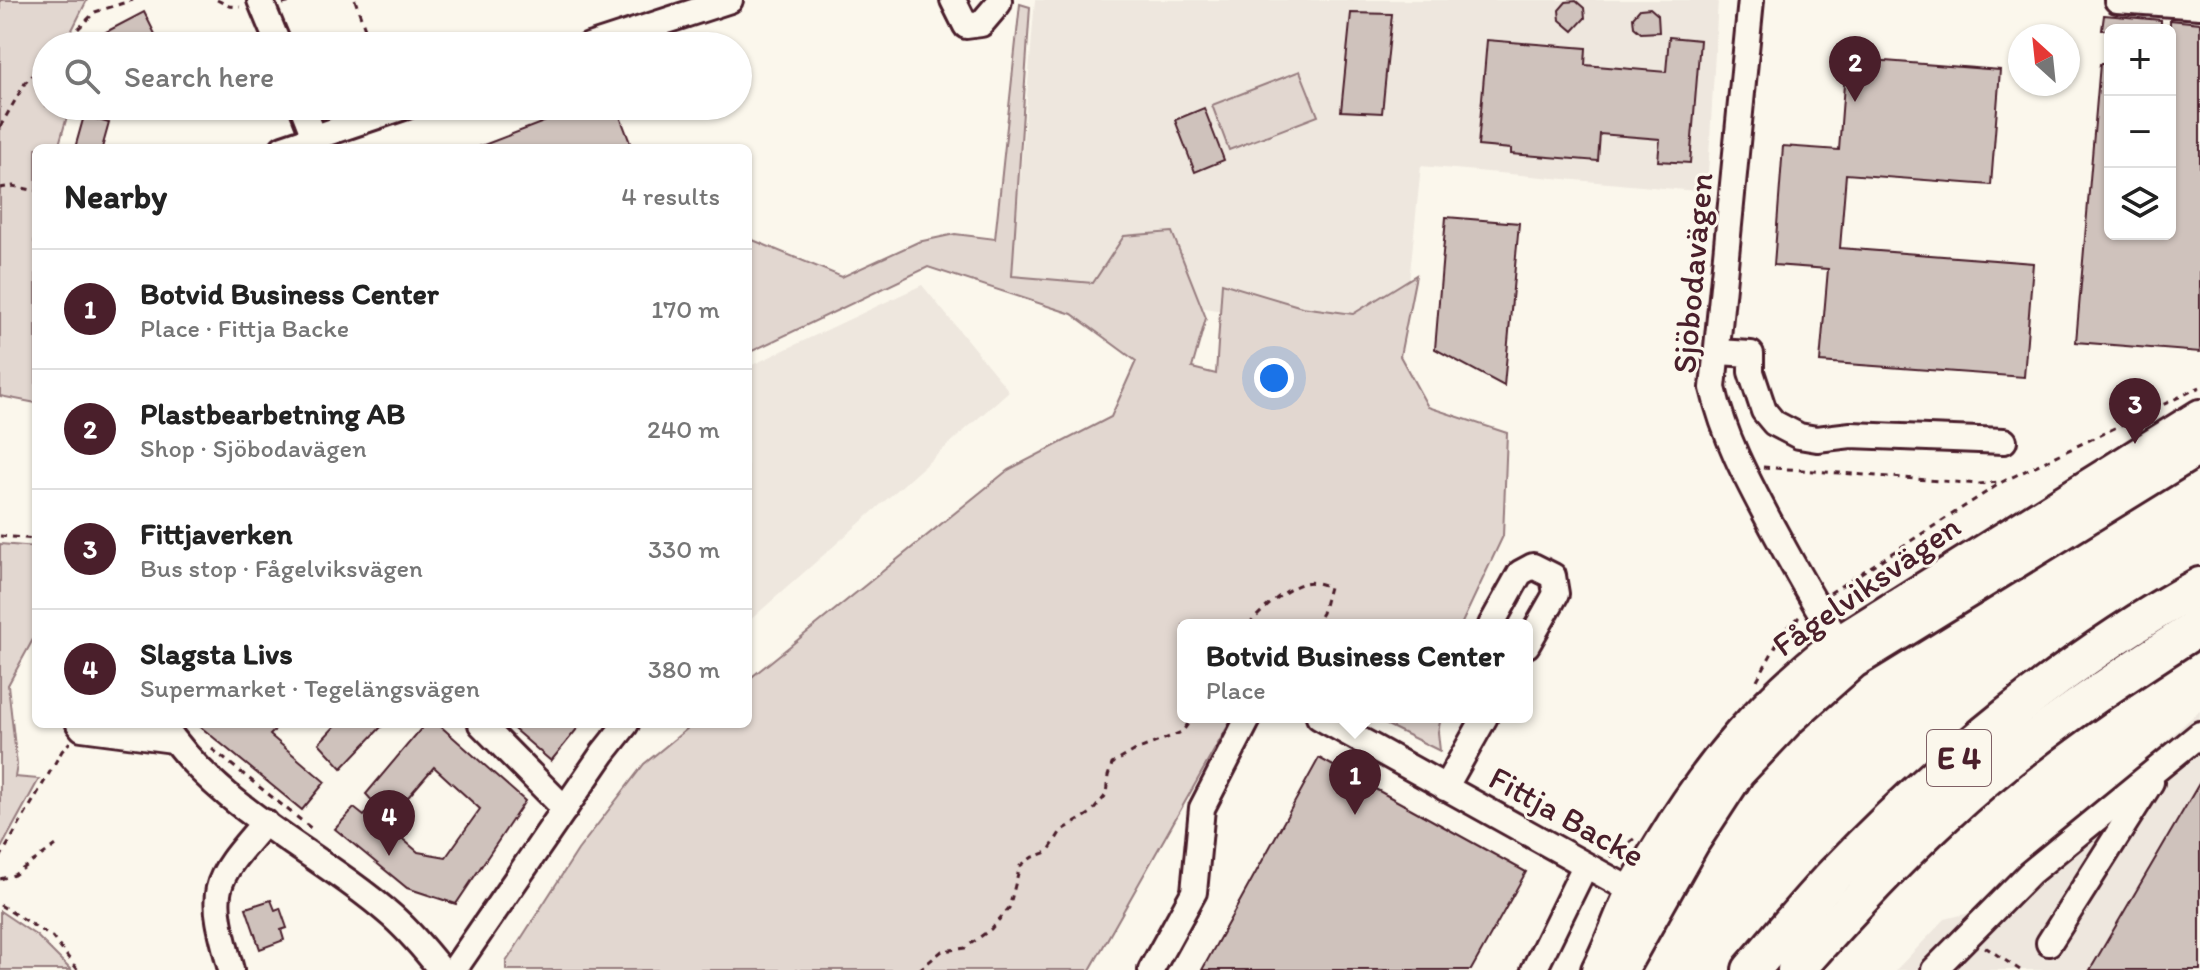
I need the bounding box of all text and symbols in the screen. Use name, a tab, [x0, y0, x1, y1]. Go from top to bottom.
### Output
north arrow	[2008, 24, 2080, 96]
map controls	[2104, 24, 2176, 240]
button: +	[2104, 24, 2176, 96]
search box	[32, 32, 752, 120]
pin: 2	[1829, 36, 1881, 102]
icon: search	[60, 54, 104, 98]
text: Search here	[124, 58, 274, 95]
button: −	[2104, 96, 2176, 168]
button: layers	[2104, 168, 2176, 240]
street label: Sjöbodavägen	[1663, 171, 1722, 375]
text: Nearby	[64, 176, 167, 217]
text: 4 results	[621, 180, 720, 212]
text: Botvid Business Center	[140, 275, 439, 312]
text: 1	[84, 293, 96, 325]
text: 170 m	[651, 293, 720, 325]
text: Place · Fittja Backe	[140, 312, 349, 344]
your location	[1254, 358, 1294, 398]
pin: 3	[2109, 378, 2161, 444]
text: Plastbearbetning AB	[140, 395, 405, 432]
text: 2	[83, 413, 97, 445]
text: 240 m	[647, 413, 720, 445]
text: Shop · Sjöbodavägen	[140, 432, 367, 464]
street label: Fågelviksvägen	[1764, 506, 1968, 665]
text: Fittjaverken	[140, 515, 292, 552]
text: 3	[83, 533, 97, 565]
text: 330 m	[648, 533, 720, 565]
text: Bus stop · Fågelviksvägen	[140, 552, 423, 584]
popup	[1177, 619, 1533, 723]
text: Slagsta Livs	[140, 635, 293, 672]
text: Botvid Business Center	[1206, 637, 1504, 674]
text: 4	[82, 653, 98, 685]
text: 380 m	[648, 653, 720, 685]
text: Supermarket · Tegelängsvägen	[140, 672, 480, 704]
text: Place	[1206, 674, 1266, 706]
road number: E 4	[1927, 730, 1991, 786]
pin: 1	[1329, 749, 1381, 815]
street label: Fittja Backe	[1482, 757, 1652, 876]
pin: 4	[363, 790, 415, 856]

